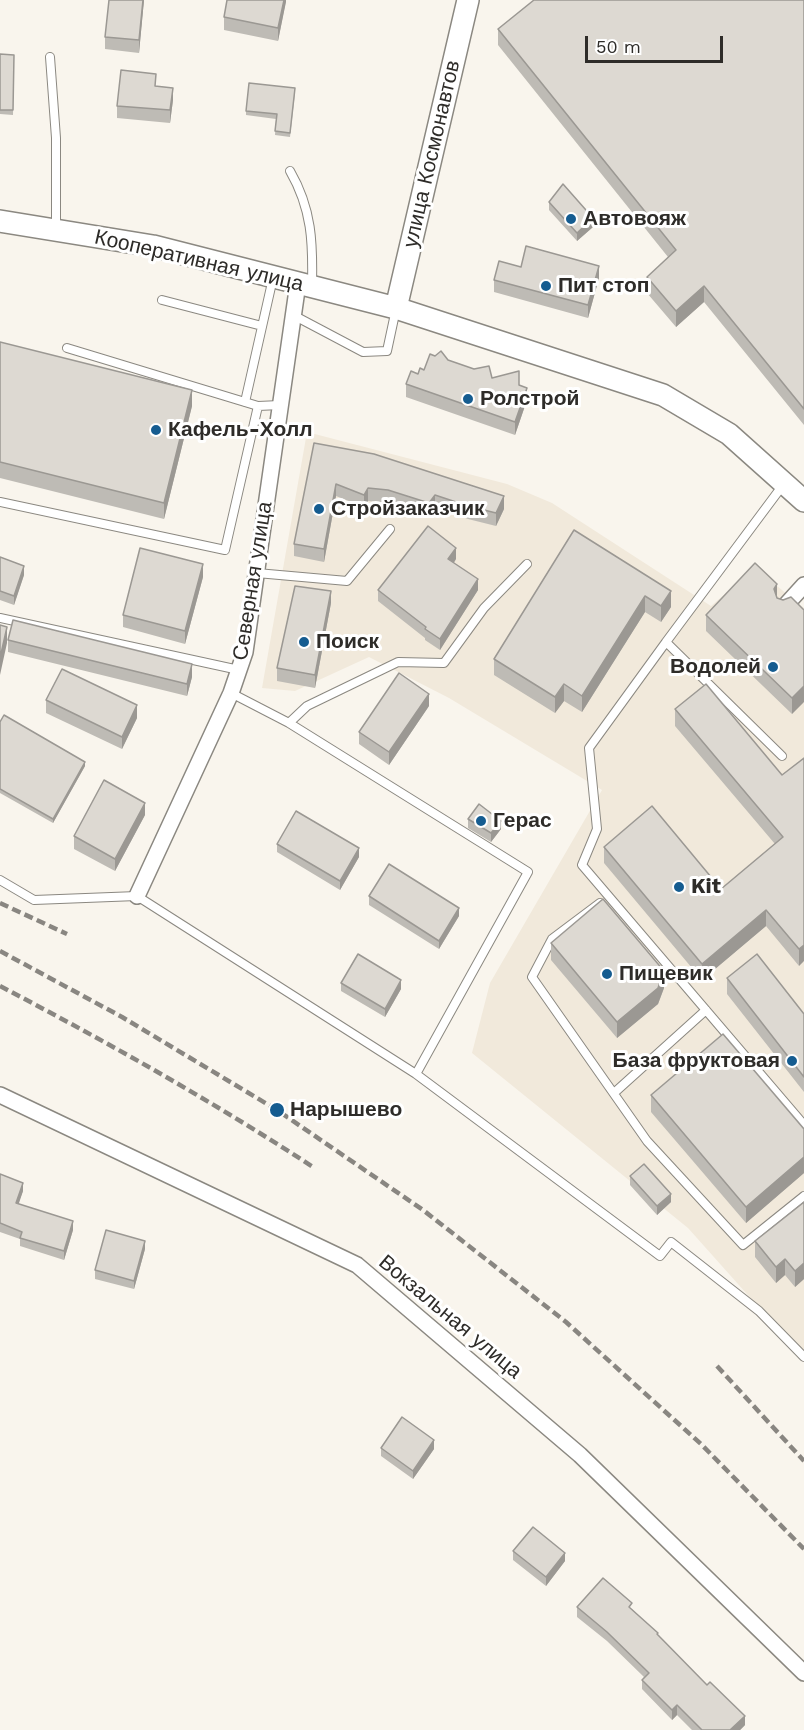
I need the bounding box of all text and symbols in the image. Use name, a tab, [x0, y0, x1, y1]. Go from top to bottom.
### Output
scale bar	[588, 24, 726, 62]
text: 50 m	[596, 36, 641, 57]
street label: улица Космонавтов	[398, 58, 466, 250]
place label: Автовояж	[583, 206, 686, 232]
marker: Автовояж	[564, 212, 578, 226]
street label: Кооперативная улица	[92, 225, 306, 297]
place label: Пит стоп	[558, 273, 649, 299]
marker: Пит стоп	[539, 279, 553, 293]
place label: Ролстрой	[480, 386, 579, 412]
marker: Ролстрой	[461, 392, 475, 406]
place label: Кафель-Холл	[168, 417, 313, 443]
marker: Кафель-Холл	[149, 423, 163, 437]
place label: Стройзаказчик	[331, 496, 485, 522]
street label: Северная улица	[228, 500, 278, 662]
marker: Стройзаказчик	[312, 502, 326, 516]
place label: Поиск	[316, 629, 379, 655]
marker: Поиск	[297, 635, 311, 649]
place label: Водолей	[670, 654, 761, 680]
marker: Водолей	[766, 660, 780, 674]
place label: Герас	[493, 808, 552, 834]
marker: Герас	[474, 814, 488, 828]
place label: Kit	[691, 874, 721, 900]
marker: Kit	[672, 880, 686, 894]
place label: Пищевик	[619, 961, 713, 987]
marker: Пищевик	[600, 967, 614, 981]
place label: База фруктовая	[613, 1048, 780, 1074]
marker: База фруктовая	[785, 1054, 799, 1068]
place label: Нарышево	[290, 1097, 402, 1123]
marker: Нарышево	[268, 1101, 286, 1119]
street label: Вокзальная улица	[373, 1250, 527, 1384]

